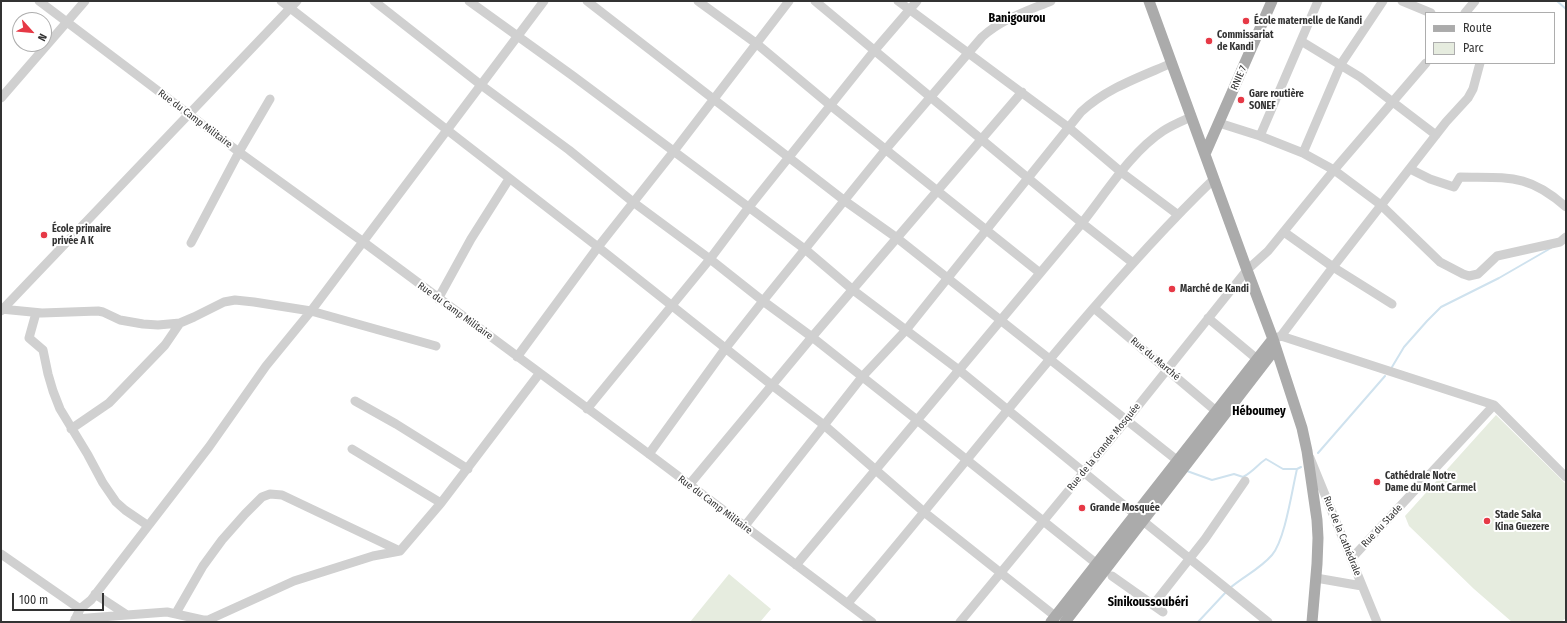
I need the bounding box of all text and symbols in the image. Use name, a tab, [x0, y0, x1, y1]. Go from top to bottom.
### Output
north arrow	[12, 12, 52, 52]
district label: Banigourou	[988, 12, 1046, 26]
legend	[1425, 12, 1555, 64]
place label: École maternelle de Kandi	[1254, 15, 1362, 27]
marker: École maternelle de Kandi	[1241, 16, 1251, 26]
text: Route	[1463, 21, 1492, 35]
place label: Commissariat de Kandi	[1217, 29, 1274, 52]
text: N	[35, 31, 50, 43]
marker: Commissariat de Kandi	[1204, 36, 1214, 46]
text: Parc	[1463, 41, 1484, 55]
street label: RNIE 7	[1228, 64, 1250, 92]
street label: Rue du Camp Militaire	[156, 87, 234, 151]
place label: Gare routière SONEF	[1249, 88, 1304, 112]
marker: Gare routière SONEF	[1236, 95, 1246, 105]
place label: École primaire privée A K	[52, 223, 111, 246]
marker: École primaire privée A K	[39, 230, 49, 240]
street label: Rue du Camp Militaire	[415, 280, 495, 342]
place label: Marché de Kandi	[1180, 283, 1249, 295]
marker: Marché de Kandi	[1167, 284, 1177, 294]
street label: Rue du Marché	[1128, 335, 1182, 383]
street label: Rue de la Grande Mosquée	[1065, 401, 1143, 493]
district label: Héboumey	[1232, 405, 1286, 419]
place label: Cathédrale Notre Dame du Mont Carmel	[1385, 470, 1476, 494]
street label: Rue du Camp Militaire	[676, 473, 754, 537]
marker: Cathédrale Notre Dame du Mont Carmel	[1372, 477, 1382, 487]
street label: Rue de la Cathédrale	[1321, 494, 1363, 578]
place label: Grande Mosquée	[1090, 502, 1160, 514]
street label: Rue du Stade	[1359, 502, 1405, 550]
marker: Grande Mosquée	[1077, 503, 1087, 513]
place label: Stade Saka Kina Guezere	[1495, 509, 1549, 532]
marker: Stade Saka Kina Guezere	[1482, 516, 1492, 526]
scale bar	[14, 585, 106, 611]
text: 100 m	[19, 593, 48, 607]
district label: Sinikoussoubéri	[1108, 596, 1188, 610]

